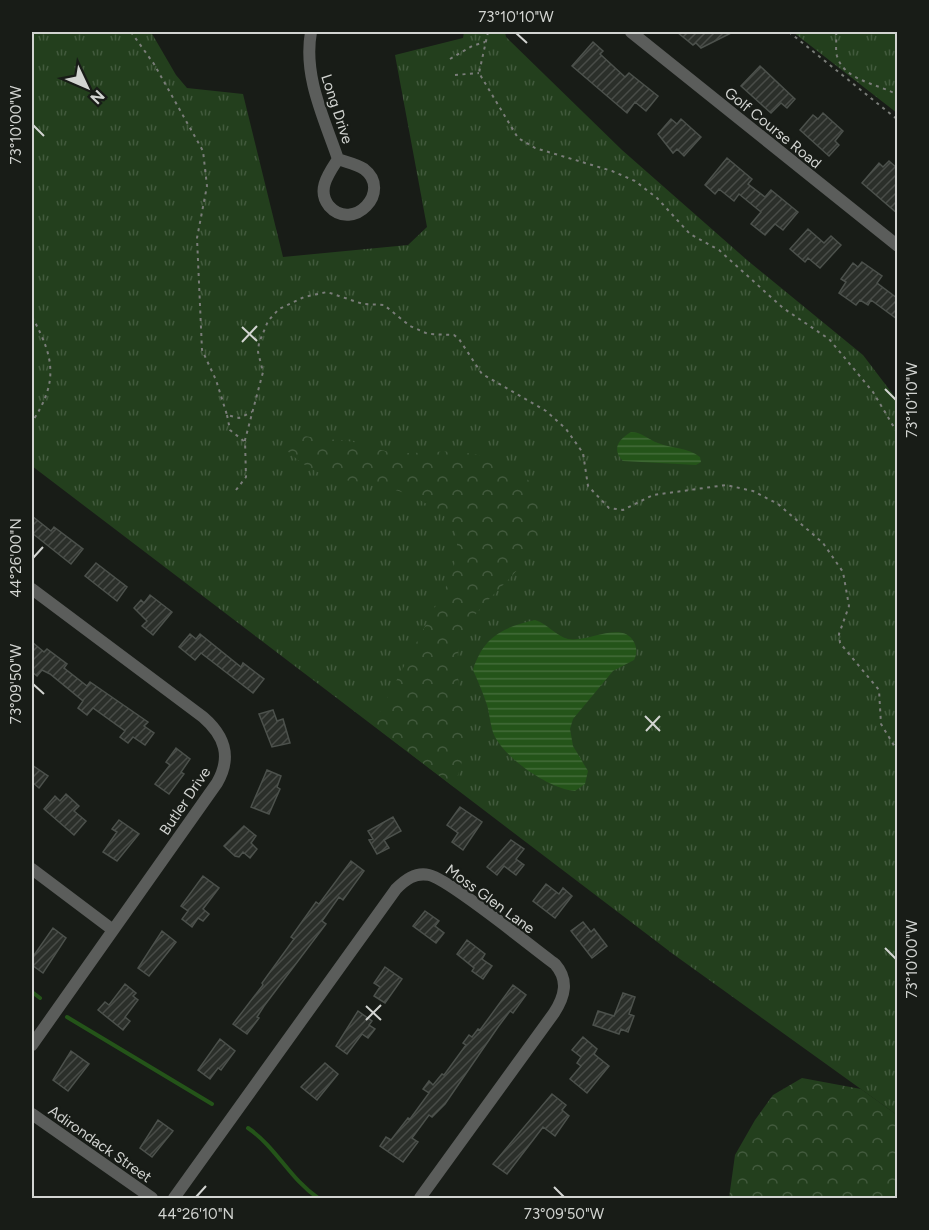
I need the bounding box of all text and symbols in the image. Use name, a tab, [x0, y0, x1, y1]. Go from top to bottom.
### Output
text: 73°10'10"W	[478, 8, 554, 26]
north arrow	[57, 57, 117, 117]
street label: Long Drive	[317, 72, 357, 146]
street label: Golf Course Road	[721, 84, 825, 172]
text: 73°10'00"W	[7, 85, 25, 165]
text: N	[86, 86, 109, 108]
text: 73°10'10"W	[903, 362, 921, 438]
text: 44°26'00"N	[7, 518, 25, 598]
text: 73°09'50"W	[7, 643, 25, 724]
street label: Butler Drive	[156, 764, 214, 838]
street label: Moss Glen Lane	[442, 861, 538, 937]
text: 73°10'00"W	[903, 919, 921, 999]
street label: Adirondack Street	[45, 1102, 155, 1187]
text: 44°26'10"N	[158, 1205, 234, 1223]
text: 73°09'50"W	[524, 1205, 605, 1223]

